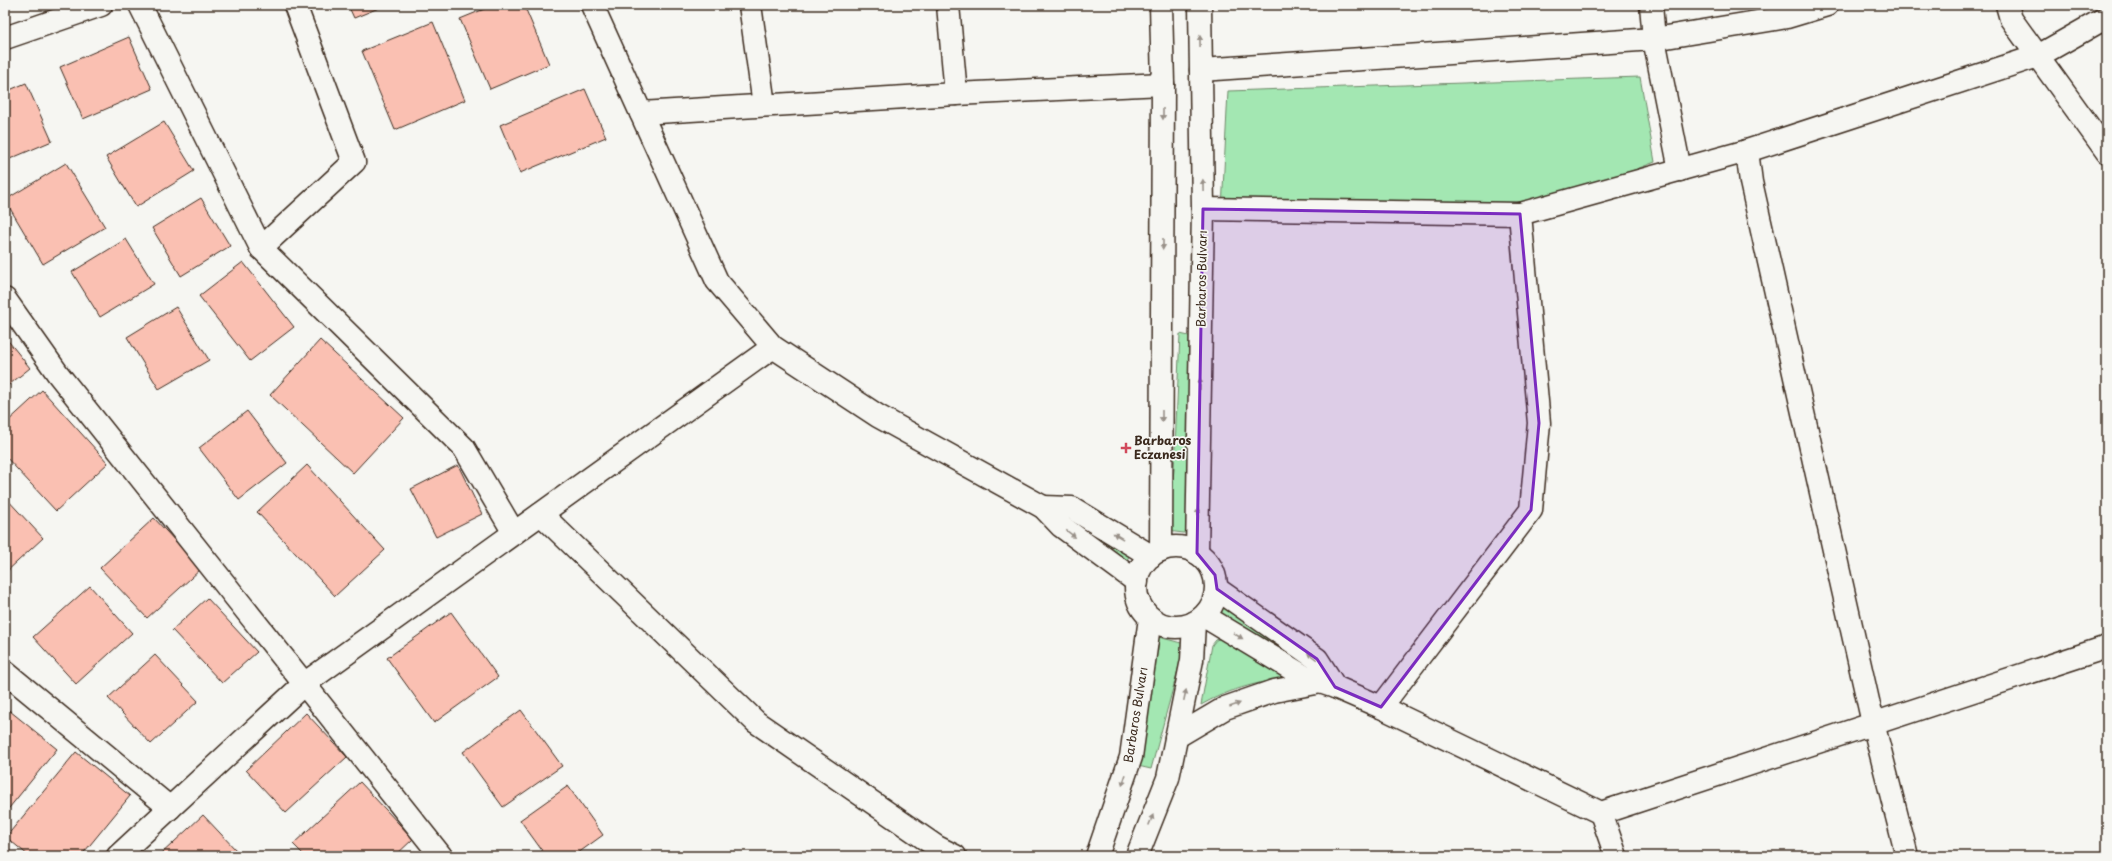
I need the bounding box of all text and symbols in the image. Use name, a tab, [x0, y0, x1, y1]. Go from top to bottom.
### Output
one-way arrow	[1197, 34, 1203, 47]
one-way arrow	[1160, 108, 1166, 121]
one-way arrow	[1199, 179, 1206, 191]
street label: Barbaros Bulvarı	[1191, 230, 1211, 328]
one-way arrow	[1160, 238, 1166, 251]
one-way arrow	[1197, 378, 1203, 391]
one-way arrow	[1159, 410, 1165, 423]
place label: Barbaros Eczanesi	[1134, 431, 1192, 463]
marker: Barbaros Eczanesi	[1121, 443, 1131, 453]
one-way arrow	[1195, 507, 1201, 520]
one-way arrow	[1066, 530, 1077, 538]
one-way arrow	[1112, 532, 1124, 539]
one-way arrow	[1232, 633, 1244, 640]
one-way arrow	[1306, 652, 1317, 660]
street label: Barbaros Bulvarı	[1119, 665, 1151, 764]
one-way arrow	[1182, 688, 1188, 701]
one-way arrow	[1229, 701, 1241, 707]
one-way arrow	[1120, 775, 1126, 787]
one-way arrow	[1149, 813, 1155, 825]

